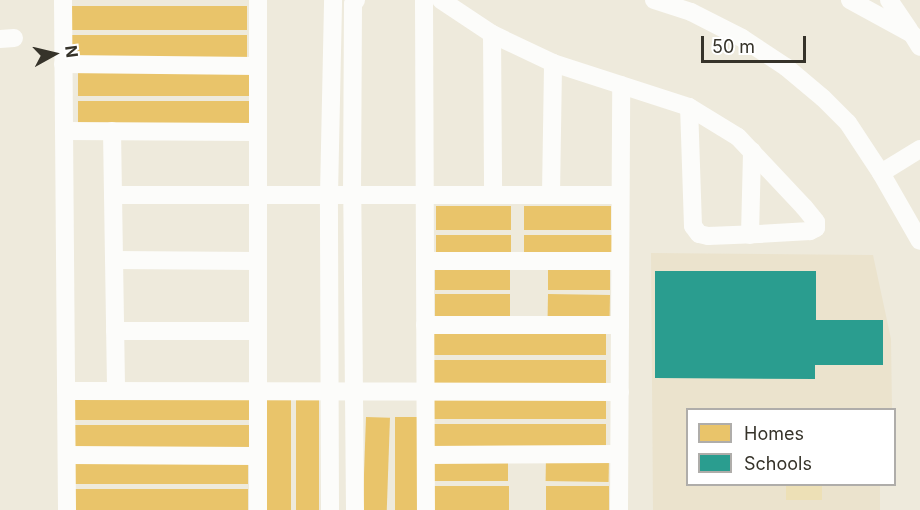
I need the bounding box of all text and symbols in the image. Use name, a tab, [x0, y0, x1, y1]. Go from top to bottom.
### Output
north arrow	[24, 24, 84, 84]
scale bar	[704, 24, 809, 62]
text: 50 m	[712, 36, 755, 57]
text: N	[61, 44, 83, 59]
legend	[686, 408, 896, 486]
text: Homes	[744, 423, 804, 444]
text: Schools	[744, 453, 812, 474]

